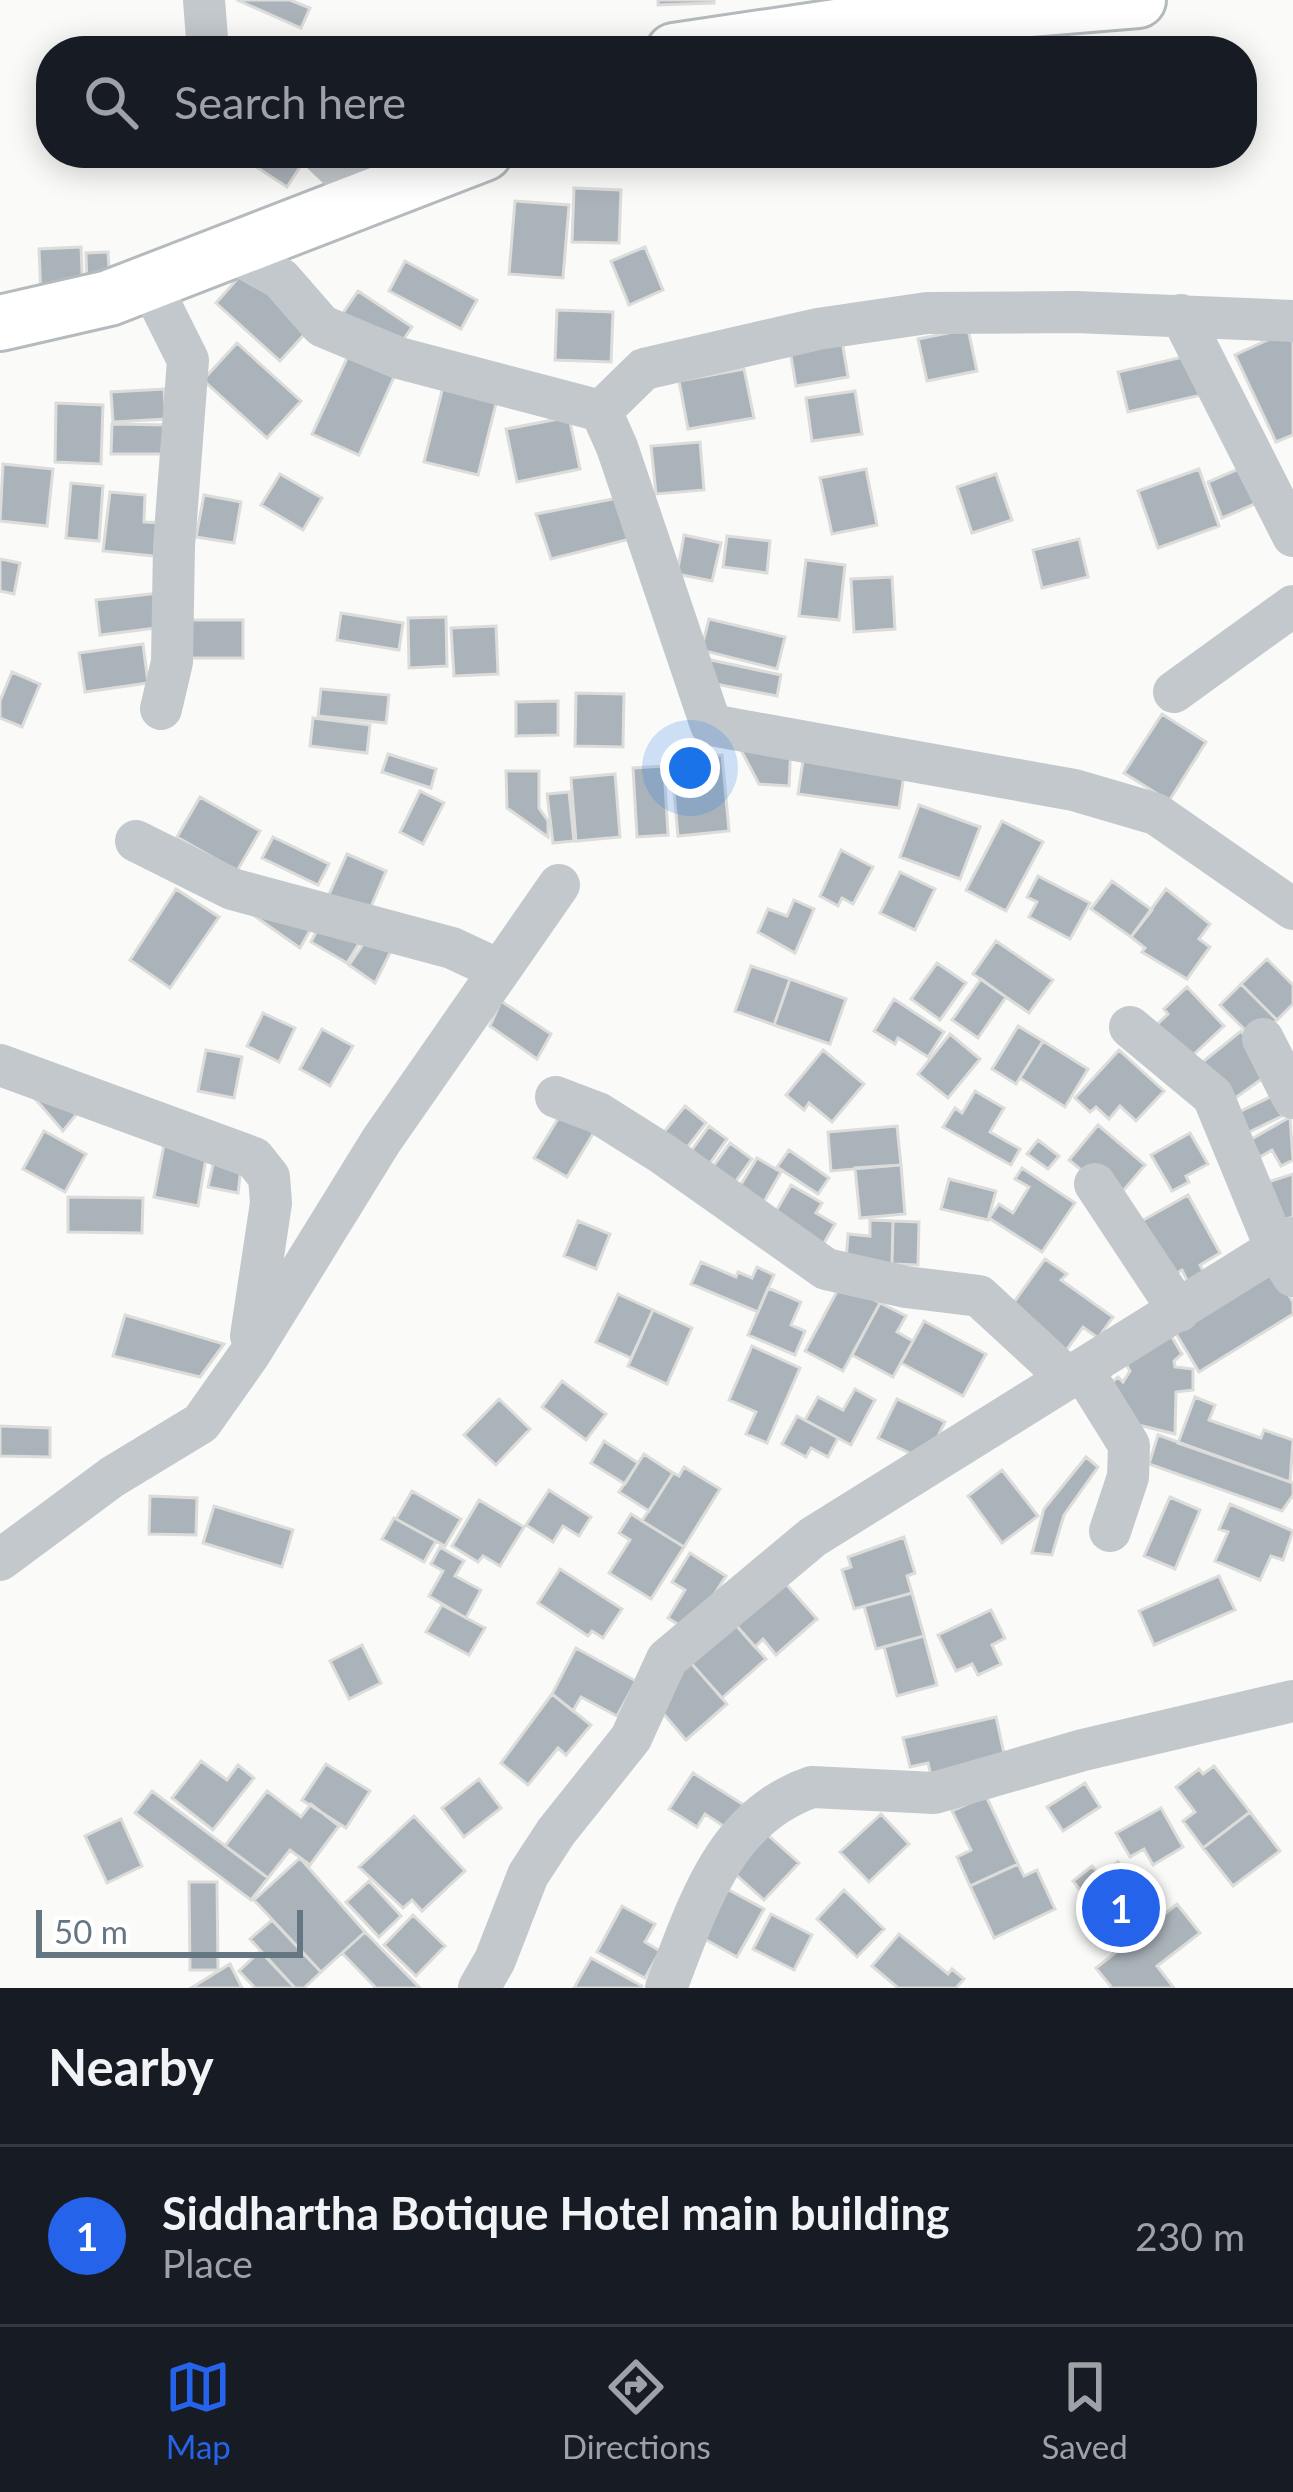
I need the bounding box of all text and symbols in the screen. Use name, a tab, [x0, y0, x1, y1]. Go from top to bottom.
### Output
search box	[36, 36, 1257, 168]
icon: search	[78, 69, 144, 135]
text: Search here	[174, 75, 406, 129]
your location	[660, 738, 720, 798]
pin: 1	[1082, 1863, 1160, 1953]
scale bar	[36, 1904, 303, 1957]
text: 50 m	[54, 1911, 128, 1951]
text: Nearby	[48, 2036, 214, 2097]
text: Siddhartha Botique Hotel main building	[162, 2186, 950, 2240]
text: 1	[76, 2213, 98, 2259]
text: 230 m	[1135, 2213, 1245, 2259]
text: Place	[162, 2240, 253, 2286]
tab: Map	[165, 2354, 231, 2466]
tab: Directions	[562, 2354, 711, 2466]
tab: Saved	[1041, 2354, 1128, 2466]

